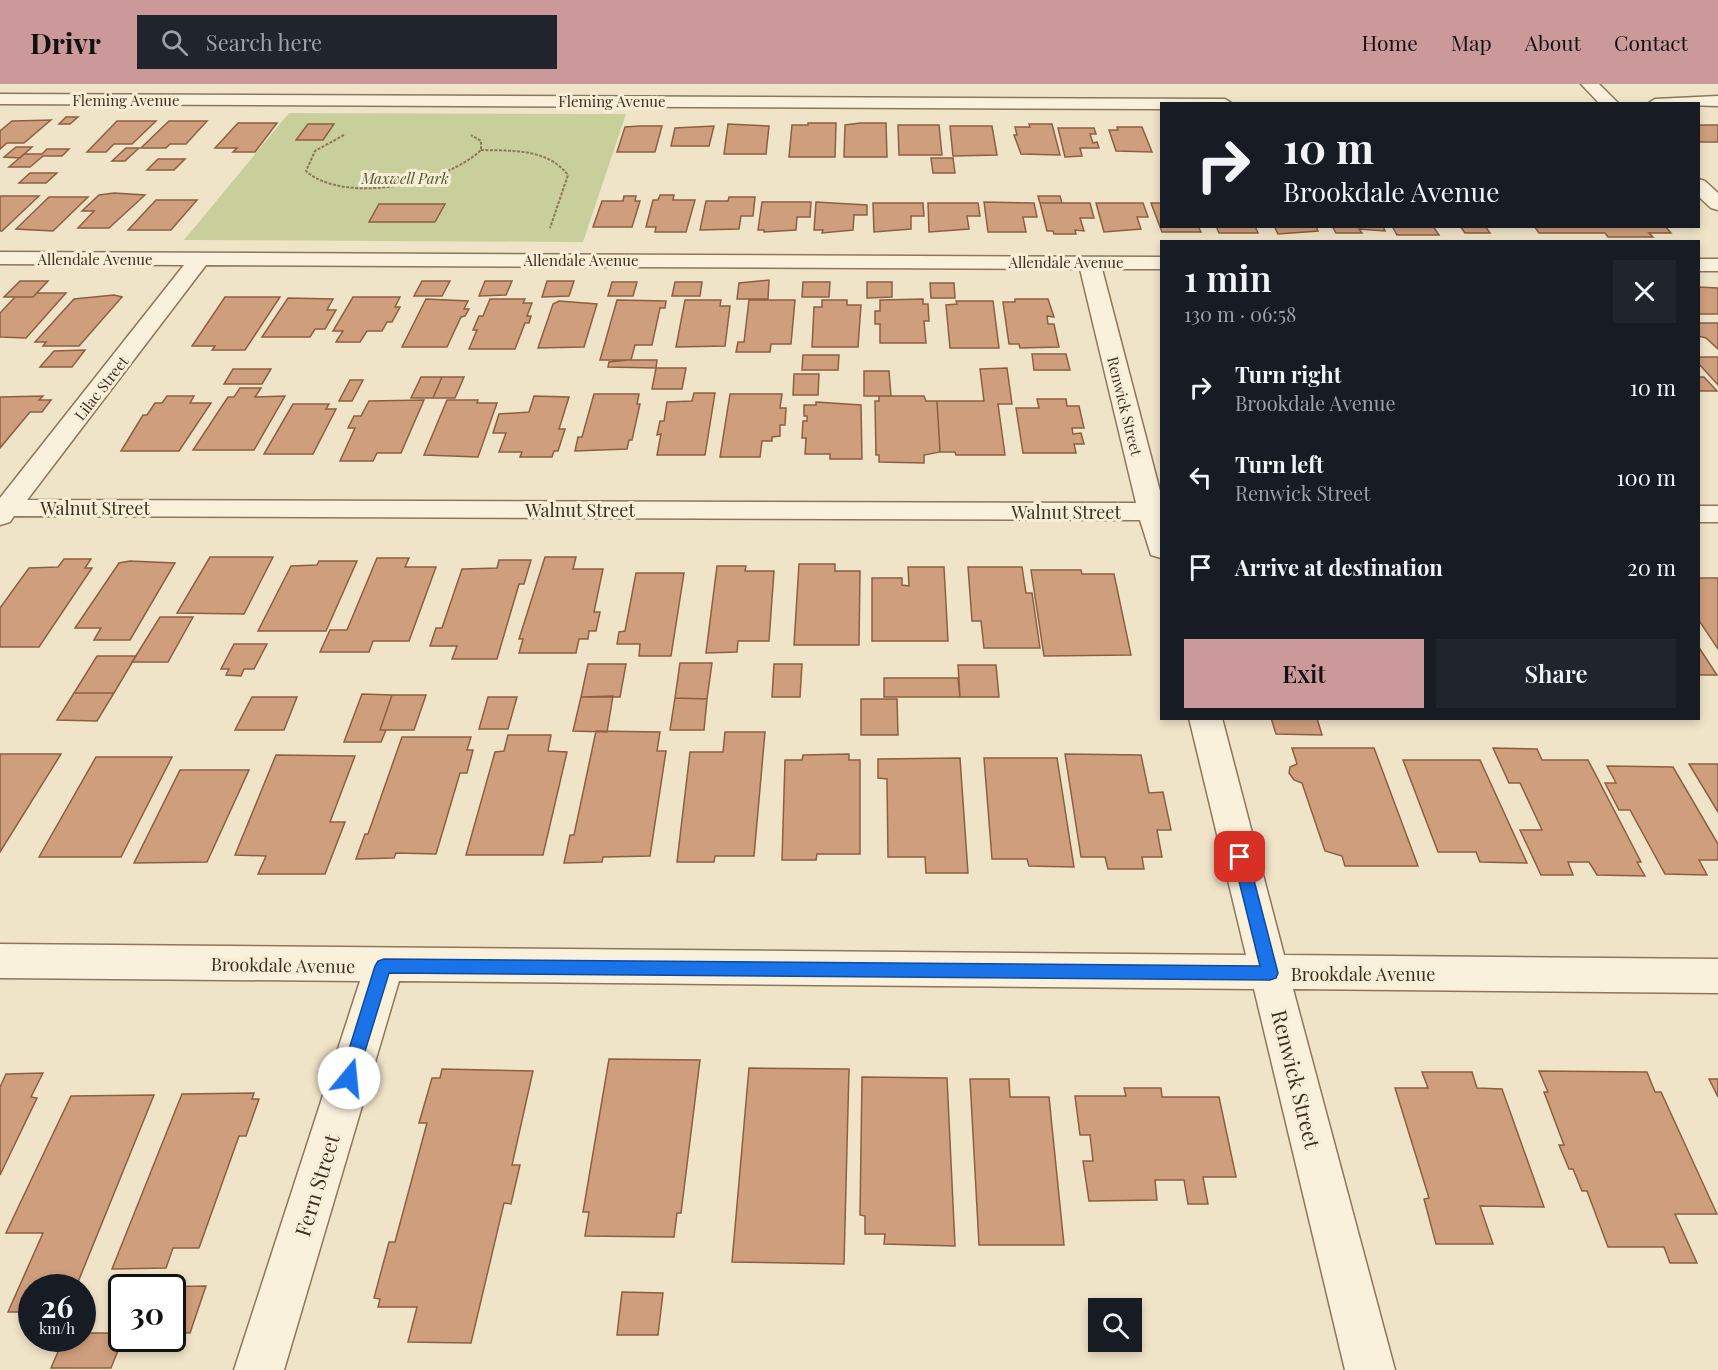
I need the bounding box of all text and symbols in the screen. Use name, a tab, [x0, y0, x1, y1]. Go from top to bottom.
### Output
search box	[137, 15, 557, 69]
text: Drivr	[30, 24, 101, 61]
icon: search	[158, 26, 191, 59]
text: Search here	[206, 27, 322, 57]
text: Home	[1362, 28, 1418, 56]
text: Map	[1451, 28, 1492, 56]
text: About	[1525, 28, 1581, 56]
text: Contact	[1614, 28, 1688, 56]
street label: Fleming Avenue	[72, 90, 180, 110]
street label: Fleming Avenue	[558, 91, 666, 111]
text: 10 m	[1283, 119, 1374, 175]
icon: right	[1184, 126, 1262, 204]
park label: Maxwell Park	[360, 168, 449, 188]
text: Brookdale Avenue	[1283, 173, 1500, 209]
street label: Allendale Avenue	[36, 249, 153, 269]
street label: Allendale Avenue	[522, 250, 639, 270]
street label: Allendale Avenue	[1007, 252, 1124, 272]
text: 1 min	[1184, 253, 1272, 301]
button: close	[1613, 260, 1676, 323]
text: 130 m · 06:58	[1184, 300, 1296, 327]
street label: Lilac Street	[70, 351, 133, 424]
street label: Renwick Street	[1103, 354, 1147, 458]
text: Turn right	[1235, 359, 1341, 389]
icon: right	[1184, 371, 1217, 404]
text: 10 m	[1630, 372, 1676, 402]
text: Brookdale Avenue	[1235, 389, 1396, 416]
text: Turn left	[1235, 449, 1324, 479]
icon: left	[1184, 461, 1217, 494]
text: 100 m	[1616, 462, 1676, 492]
text: Renwick Street	[1235, 479, 1370, 506]
street label: Walnut Street	[39, 496, 150, 520]
street label: Walnut Street	[524, 498, 635, 522]
street label: Walnut Street	[1010, 500, 1121, 524]
icon: arrive	[1184, 551, 1217, 584]
text: Arrive at destination	[1235, 552, 1443, 582]
text: 20 m	[1627, 552, 1676, 582]
button: Exit	[1184, 639, 1424, 708]
button: Share	[1436, 639, 1676, 708]
pin	[1214, 831, 1265, 882]
icon: arrive	[1223, 840, 1256, 873]
street label: Brookdale Avenue	[211, 952, 355, 978]
street label: Brookdale Avenue	[1291, 962, 1435, 986]
street label: Renwick Street	[1266, 1007, 1328, 1152]
position arrow	[317, 1046, 381, 1110]
street label: Fern Street	[287, 1130, 345, 1240]
speed limit sign: 30	[108, 1274, 186, 1352]
text: 26	[41, 1286, 73, 1326]
map controls	[1088, 1298, 1142, 1352]
button: search	[1088, 1298, 1142, 1352]
text: km/h	[39, 1318, 75, 1338]

